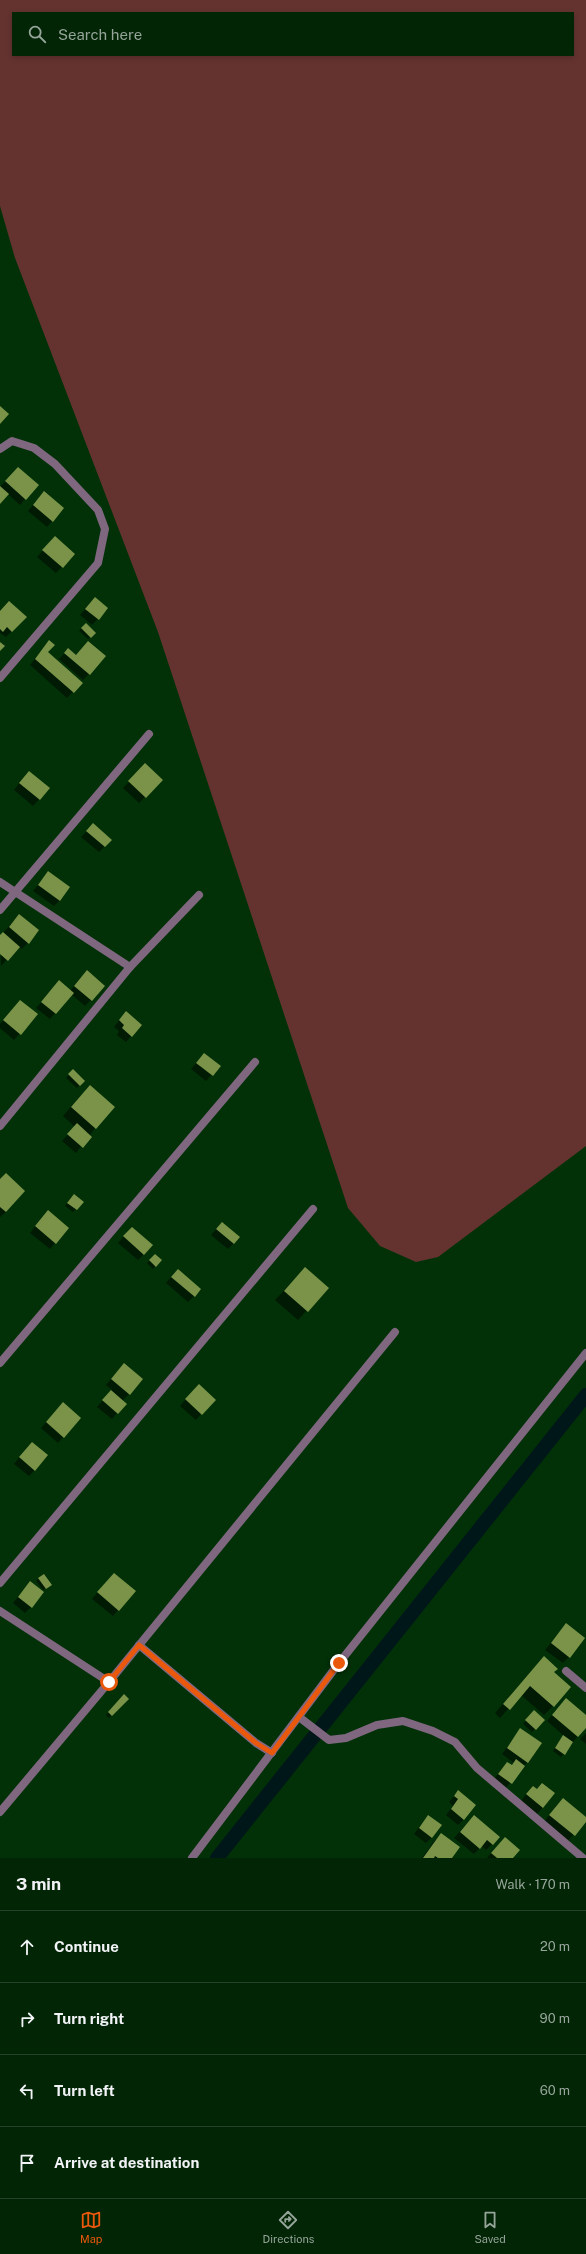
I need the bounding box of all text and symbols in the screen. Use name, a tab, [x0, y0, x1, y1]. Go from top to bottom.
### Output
search box	[12, 12, 574, 56]
icon: search	[26, 23, 48, 45]
text: Search here	[58, 26, 142, 43]
route end	[330, 1654, 348, 1672]
route start	[100, 1673, 118, 1691]
text: 3 min	[16, 1874, 61, 1894]
text: Walk · 170 m	[495, 1877, 570, 1892]
icon: ahead	[16, 1936, 38, 1958]
text: Continue	[54, 1938, 119, 1955]
text: 20 m	[540, 1939, 570, 1954]
icon: right	[16, 2008, 38, 2030]
text: Turn right	[54, 2010, 124, 2027]
text: 90 m	[540, 2011, 570, 2026]
icon: left	[16, 2080, 38, 2102]
text: Turn left	[54, 2082, 115, 2099]
text: 60 m	[540, 2083, 570, 2098]
icon: arrive	[16, 2152, 38, 2174]
text: Arrive at destination	[54, 2154, 199, 2171]
tab: Map	[80, 2209, 102, 2245]
tab: Directions	[263, 2209, 314, 2245]
tab: Saved	[474, 2209, 506, 2245]

